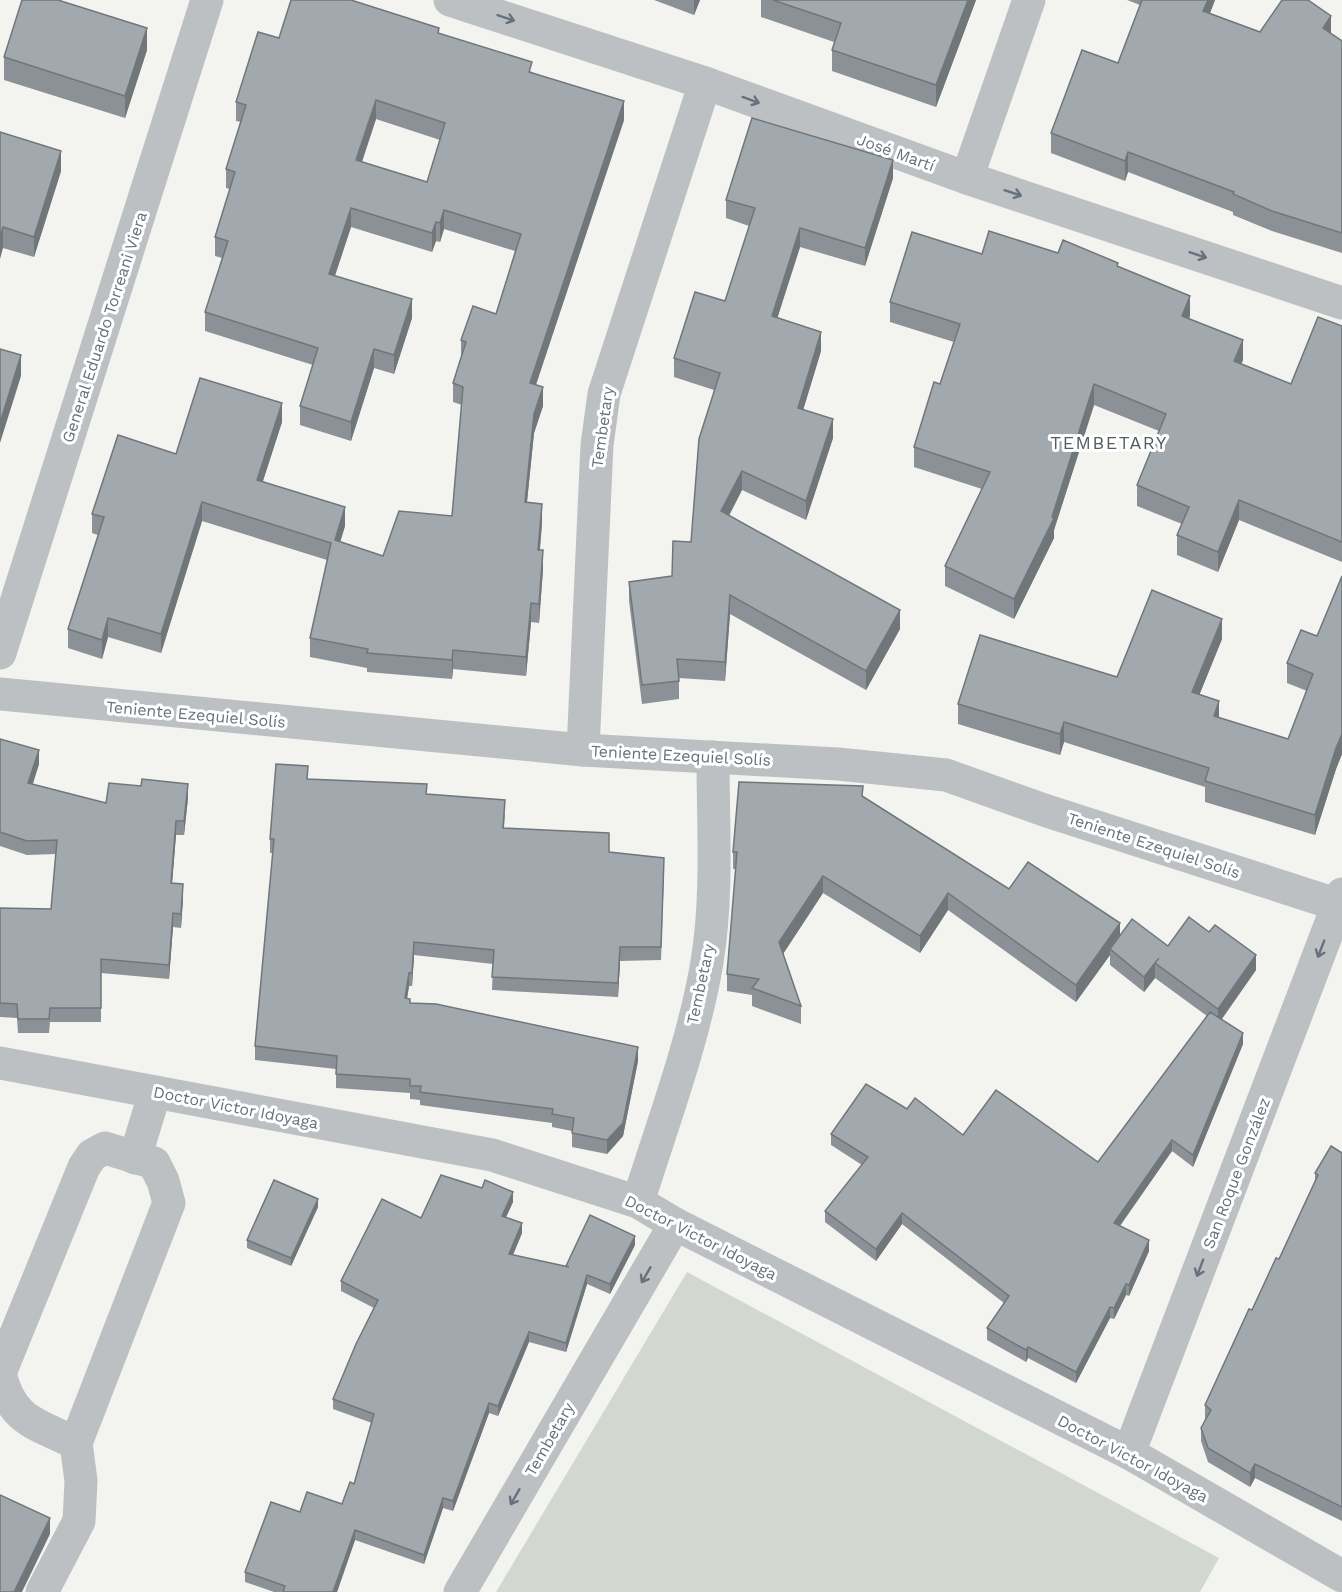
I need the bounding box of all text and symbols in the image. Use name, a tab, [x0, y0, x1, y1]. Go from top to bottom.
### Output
one-way arrow	[496, 13, 515, 24]
one-way arrow	[741, 95, 759, 106]
street label: José Martí	[854, 130, 937, 175]
one-way arrow	[1003, 189, 1022, 200]
street label: General Eduardo Torreani Viera	[58, 209, 151, 445]
one-way arrow	[1188, 250, 1207, 261]
street label: Tembetary	[587, 384, 618, 469]
district label: TEMBETARY	[1050, 432, 1168, 453]
street label: Teniente Ezequiel Solís	[105, 697, 287, 732]
street label: Teniente Ezequiel Solís	[590, 741, 771, 770]
street label: Teniente Ezequiel Solís	[1065, 809, 1242, 882]
one-way arrow	[1315, 939, 1326, 958]
street label: Tembetary	[683, 941, 718, 1026]
street label: Doctor Victor Idoyaga	[152, 1082, 320, 1133]
street label: San Roque González	[1199, 1095, 1274, 1251]
street label: Doctor Victor Idoyaga	[622, 1191, 780, 1284]
one-way arrow	[1193, 1259, 1204, 1277]
one-way arrow	[639, 1266, 651, 1283]
street label: Tembetary	[521, 1398, 579, 1479]
street label: Doctor Victor Idoyaga	[1054, 1411, 1211, 1506]
one-way arrow	[509, 1488, 521, 1505]

